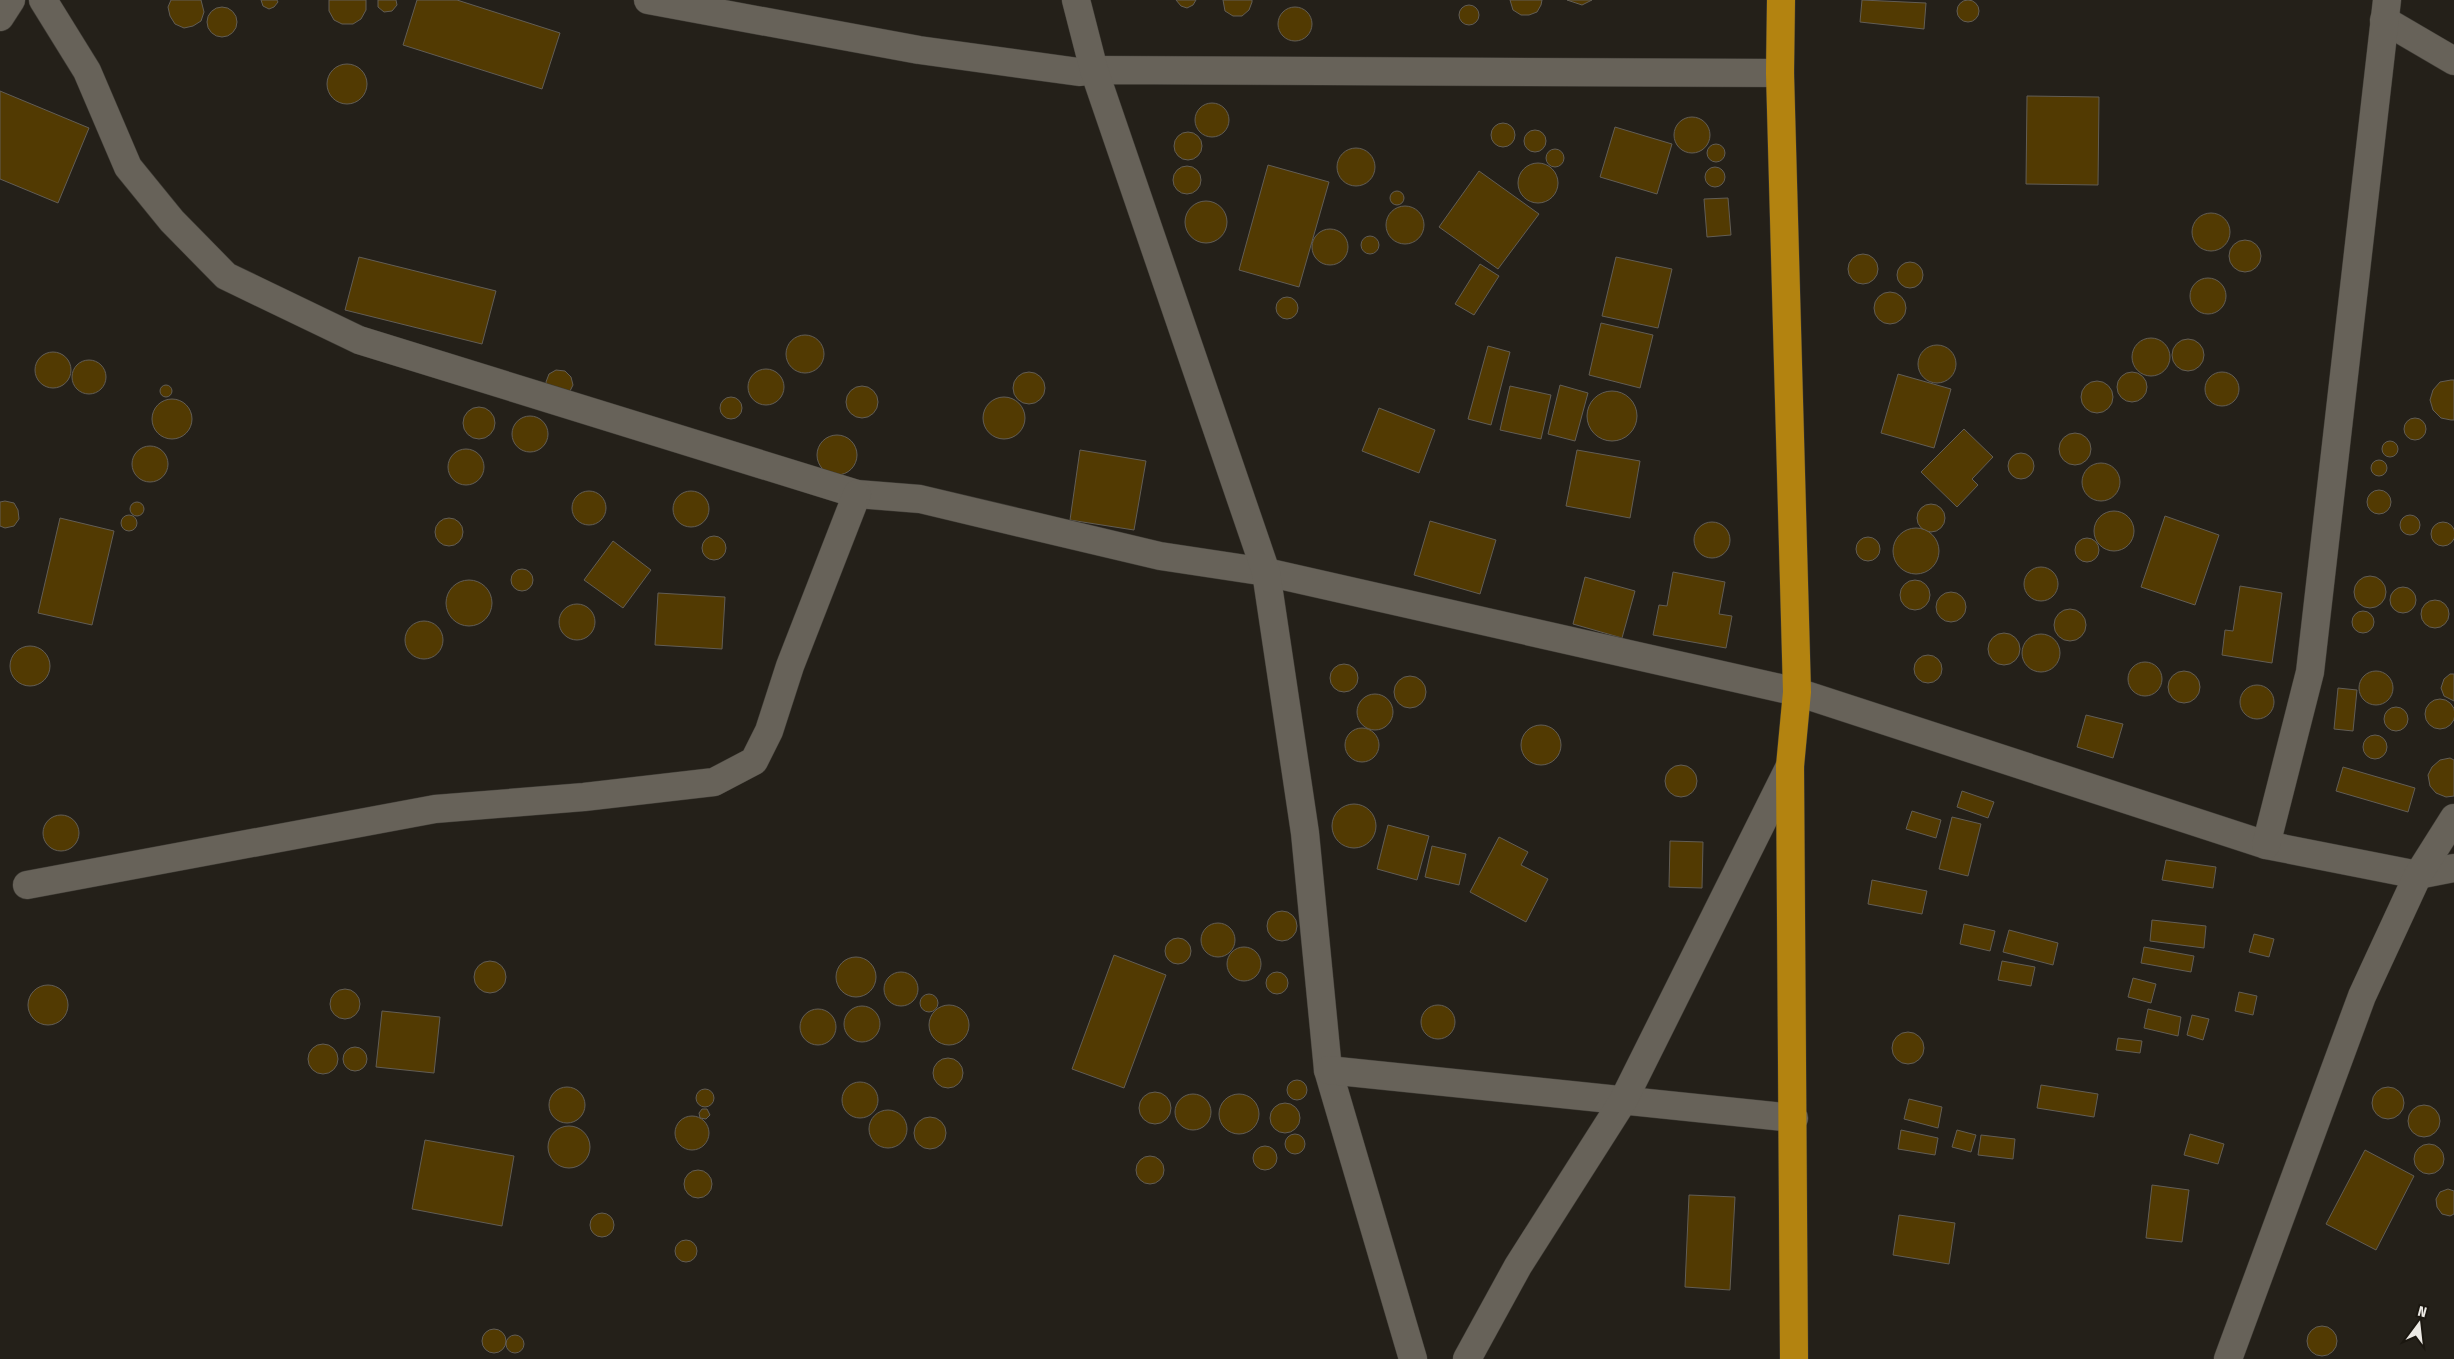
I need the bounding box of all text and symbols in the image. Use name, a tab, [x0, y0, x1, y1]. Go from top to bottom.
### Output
north arrow	[2394, 1299, 2444, 1349]
text: N	[2416, 1303, 2428, 1321]

